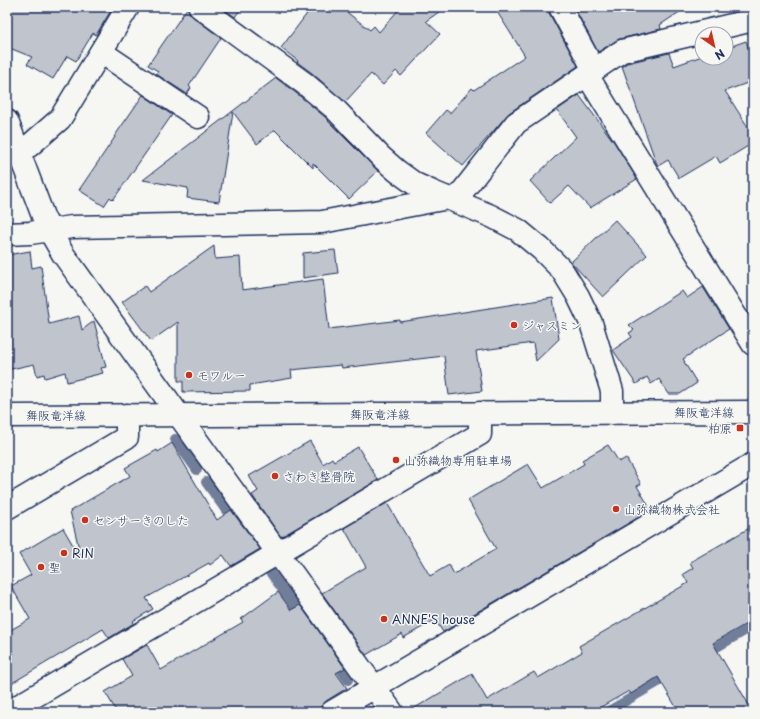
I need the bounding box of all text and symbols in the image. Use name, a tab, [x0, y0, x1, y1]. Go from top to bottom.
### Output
north arrow	[694, 26, 734, 66]
text: N	[711, 45, 728, 64]
place label: ジャスミン	[522, 316, 582, 334]
marker: ジャスミン	[509, 320, 519, 330]
place label: モワルー	[197, 366, 246, 384]
marker: モワルー	[184, 370, 194, 380]
street label: 舞阪竜洋線	[674, 403, 734, 421]
street label: 舞阪竜洋線	[350, 405, 410, 423]
street label: 舞阪竜洋線	[26, 406, 86, 424]
place label: 柏原	[708, 419, 732, 437]
marker: 柏原	[735, 423, 745, 433]
place label: 山弥織物専用駐車場	[404, 451, 512, 469]
marker: 山弥織物専用駐車場	[391, 455, 401, 465]
place label: さわき整骨院	[283, 467, 355, 485]
marker: さわき整骨院	[270, 471, 280, 481]
place label: 山弥織物株式会社	[624, 500, 720, 518]
marker: 山弥織物株式会社	[611, 504, 621, 514]
place label: センサーきのした	[93, 511, 189, 529]
marker: センサーきのした	[80, 515, 90, 525]
place label: RIN	[72, 544, 94, 562]
marker: RIN	[59, 548, 69, 558]
place label: 聖	[49, 558, 61, 576]
marker: 聖	[36, 562, 46, 572]
place label: ANNE'S house	[392, 610, 476, 628]
marker: ANNE'S house	[379, 614, 389, 624]

